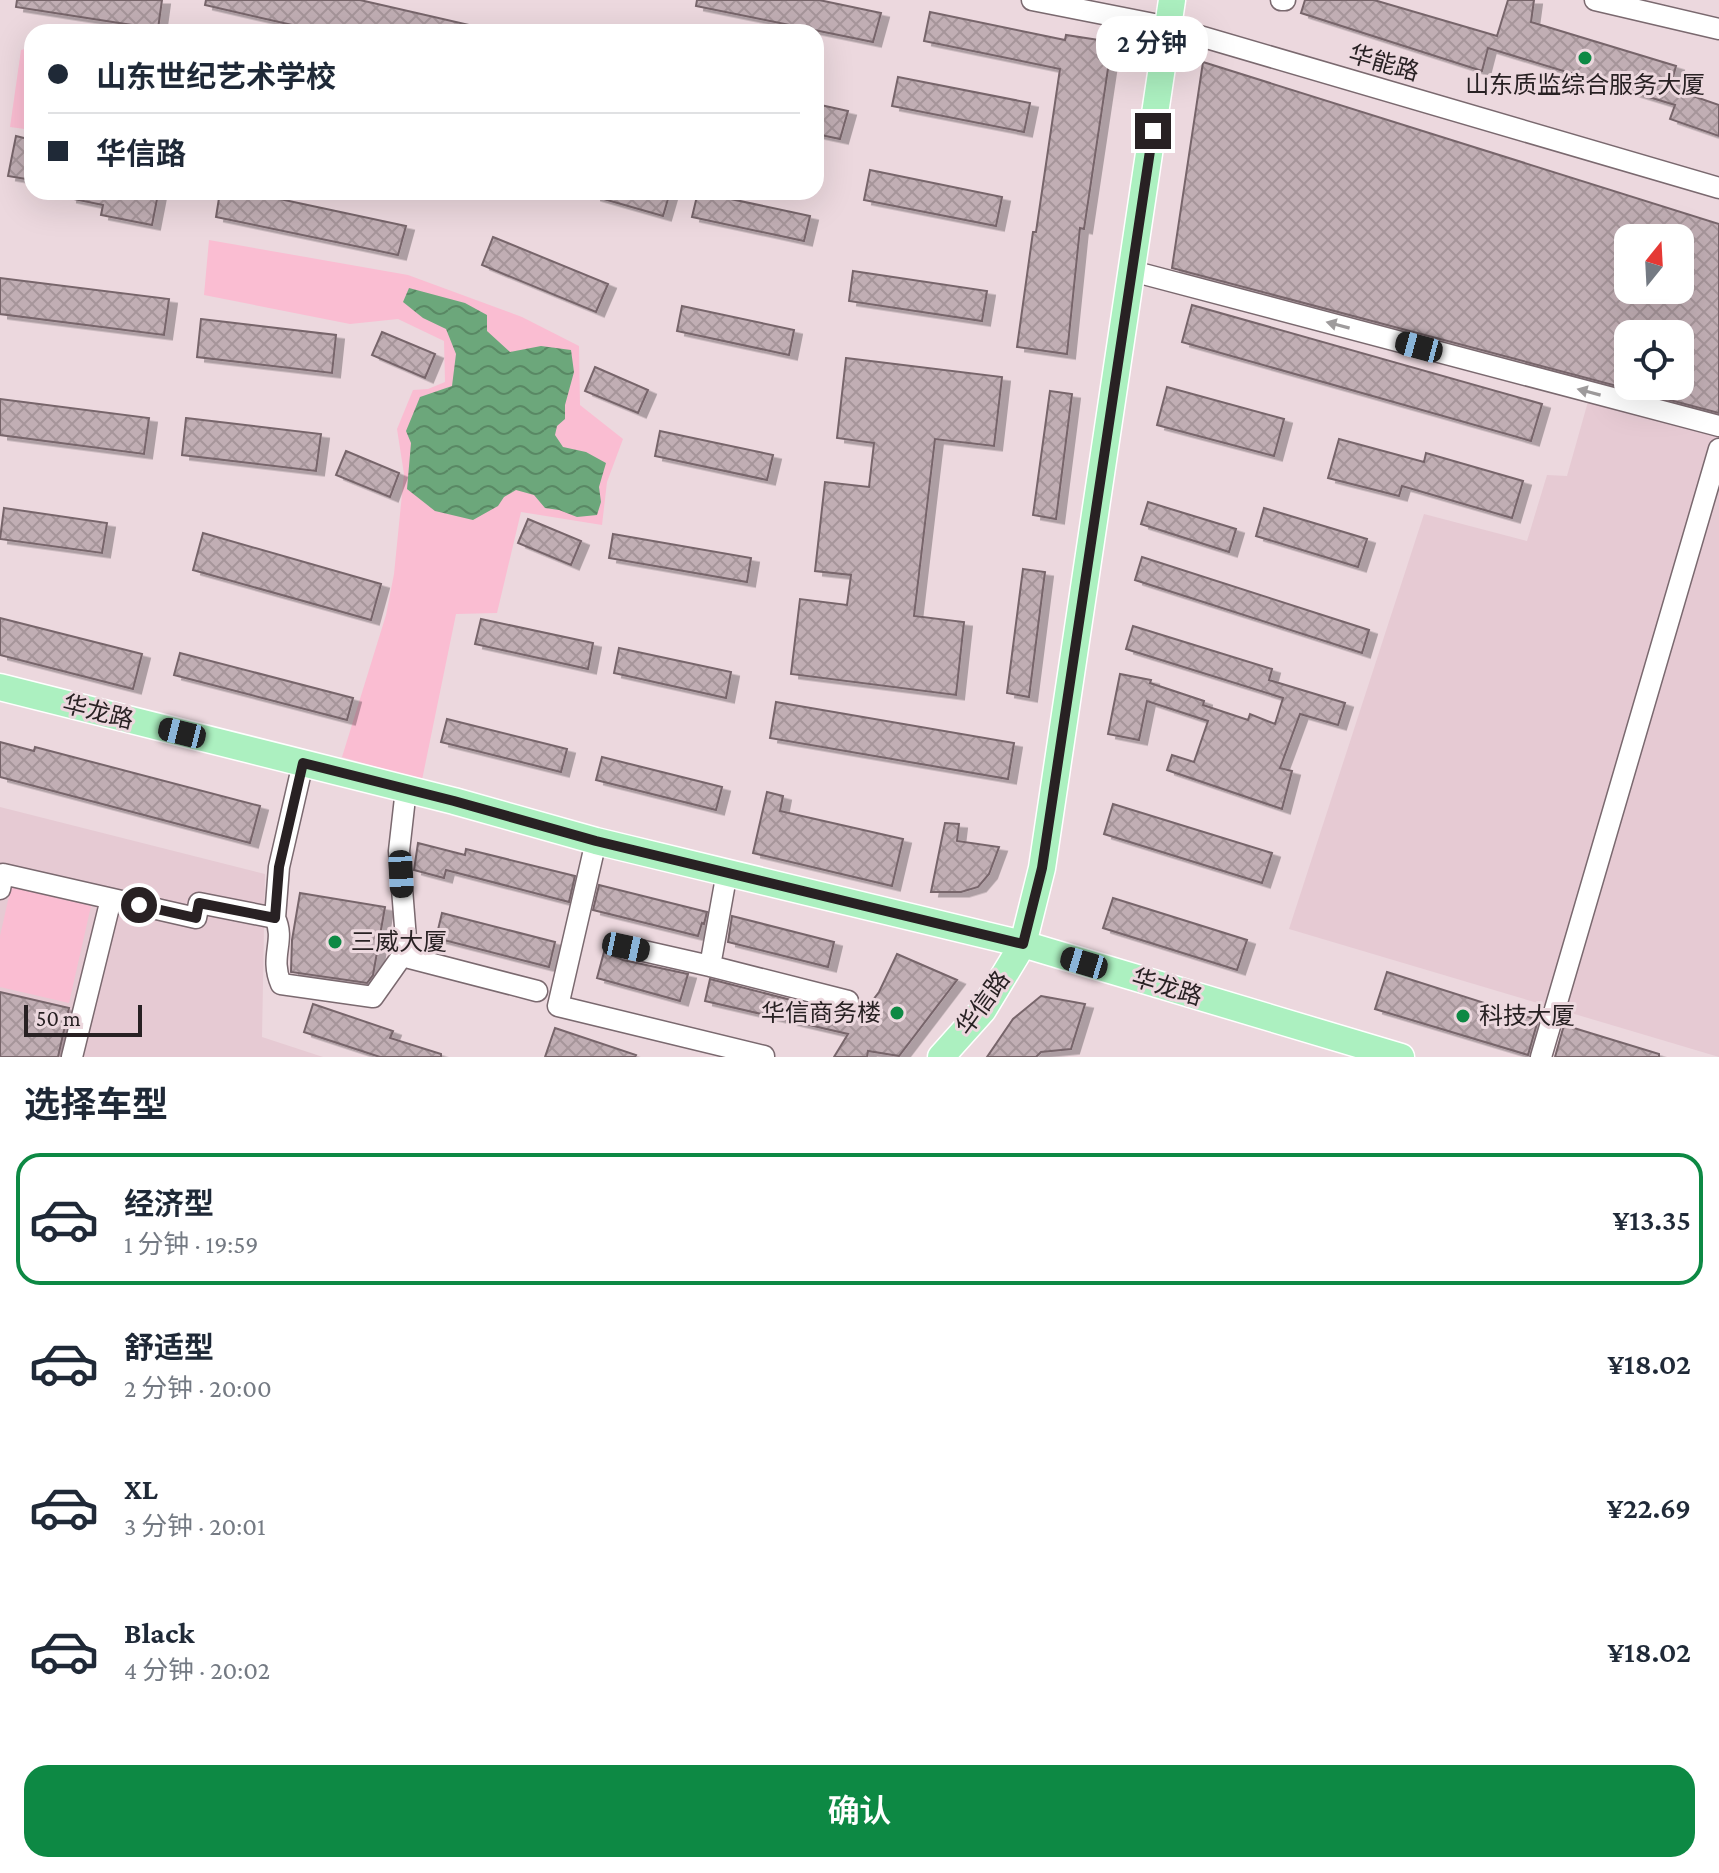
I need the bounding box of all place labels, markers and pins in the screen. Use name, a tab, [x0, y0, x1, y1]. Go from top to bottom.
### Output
marker: 山东质监综合服务大厦	[1576, 49, 1594, 67]
place label: 山东质监综合服务大厦	[1465, 71, 1705, 98]
place label: 三威大厦	[351, 928, 447, 955]
marker: 三威大厦	[326, 933, 344, 951]
place label: 华信商务楼	[761, 999, 881, 1026]
place label: 科技大厦	[1479, 1002, 1575, 1029]
marker: 华信商务楼	[888, 1004, 906, 1022]
marker: 科技大厦	[1454, 1007, 1472, 1025]

